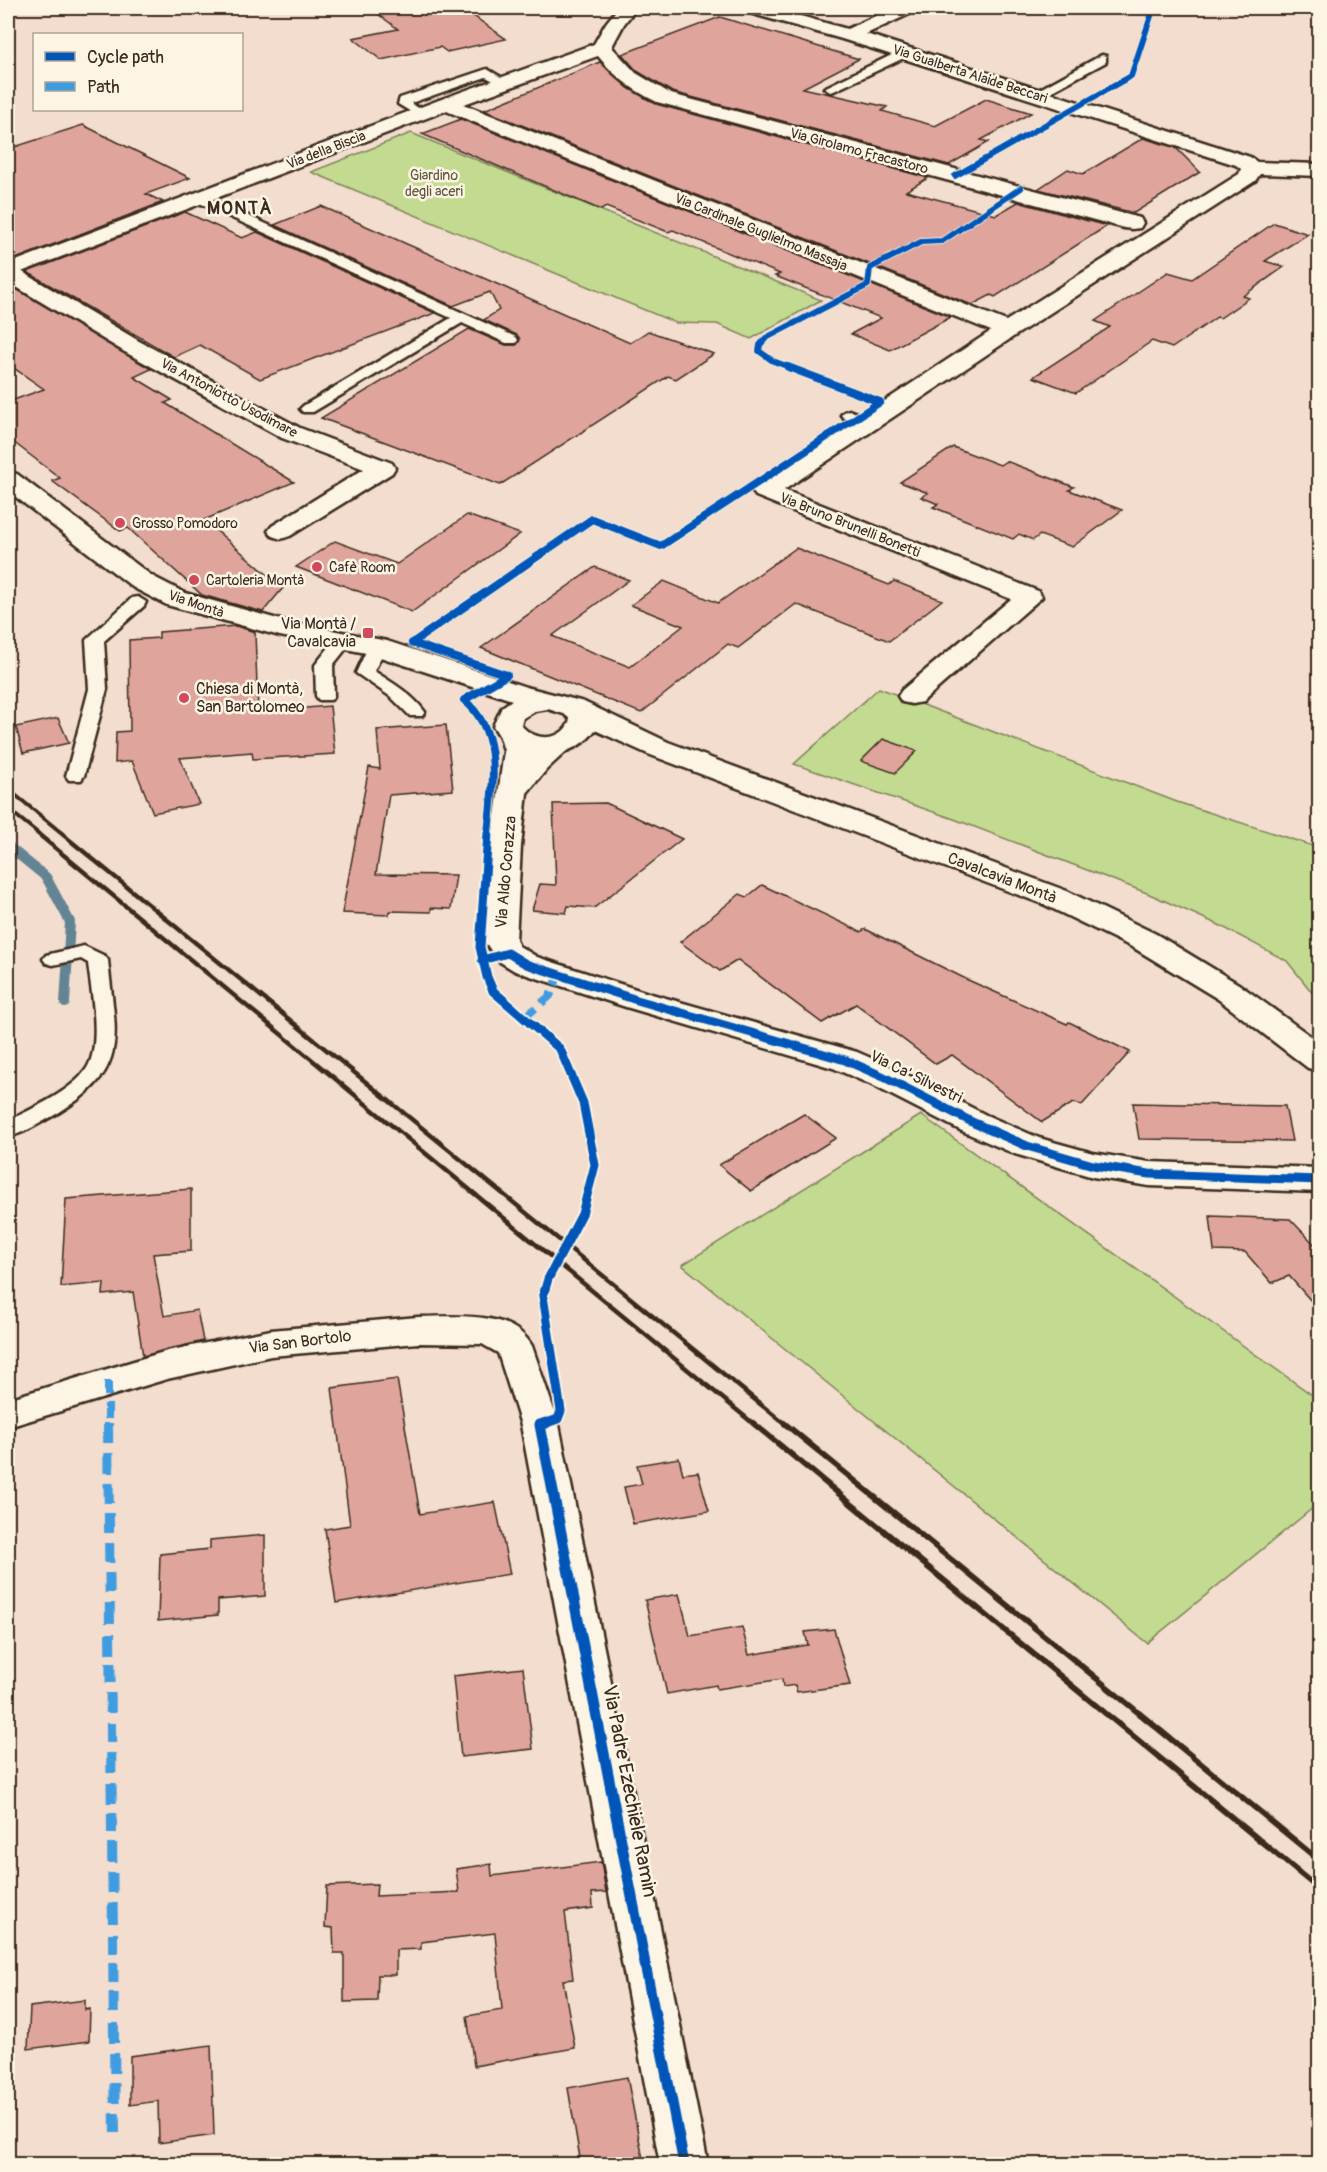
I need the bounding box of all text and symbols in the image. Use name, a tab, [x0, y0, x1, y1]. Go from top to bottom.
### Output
legend	[33, 33, 243, 111]
street label: Via Gualberta Alaide Beccari	[890, 41, 1050, 107]
text: Cycle path	[87, 46, 164, 69]
text: Path	[87, 76, 120, 99]
street label: Via Girolamo Fracastoro	[788, 124, 930, 178]
street label: Via della Biscia	[284, 127, 368, 173]
park label: Giardino degli aceri	[405, 167, 463, 200]
street label: Via Cardinale Guglielmo Massaja	[672, 189, 850, 275]
district label: MONTÀ	[207, 197, 273, 220]
street label: Via Antoniotto Usodimare	[158, 355, 300, 441]
street label: Via Bruno Brunelli Bonetti	[777, 489, 923, 561]
place label: Grosso Pomodoro	[132, 515, 238, 532]
marker: Grosso Pomodoro	[113, 516, 127, 530]
place label: Cafè Room	[329, 559, 396, 576]
marker: Cafè Room	[310, 560, 324, 574]
place label: Cartoleria Montà	[206, 572, 304, 589]
marker: Cartoleria Montà	[187, 573, 201, 587]
street label: Via Montà	[166, 587, 226, 621]
place label: Via Montà / Cavalcavia	[281, 614, 356, 652]
marker: Via Montà / Cavalcavia	[361, 626, 375, 640]
place label: Chiesa di Montà, San Bartolomeo	[196, 679, 305, 717]
marker: Chiesa di Montà, San Bartolomeo	[177, 691, 191, 705]
street label: Via Aldo Corazza	[491, 815, 521, 929]
street label: Cavalcavia Montà	[945, 848, 1059, 908]
street label: Via Ca' Silvestri	[866, 1046, 966, 1108]
street label: Via San Bortolo	[248, 1326, 353, 1358]
street label: Via Padre Ezechiele Ramin	[597, 1683, 663, 1899]

